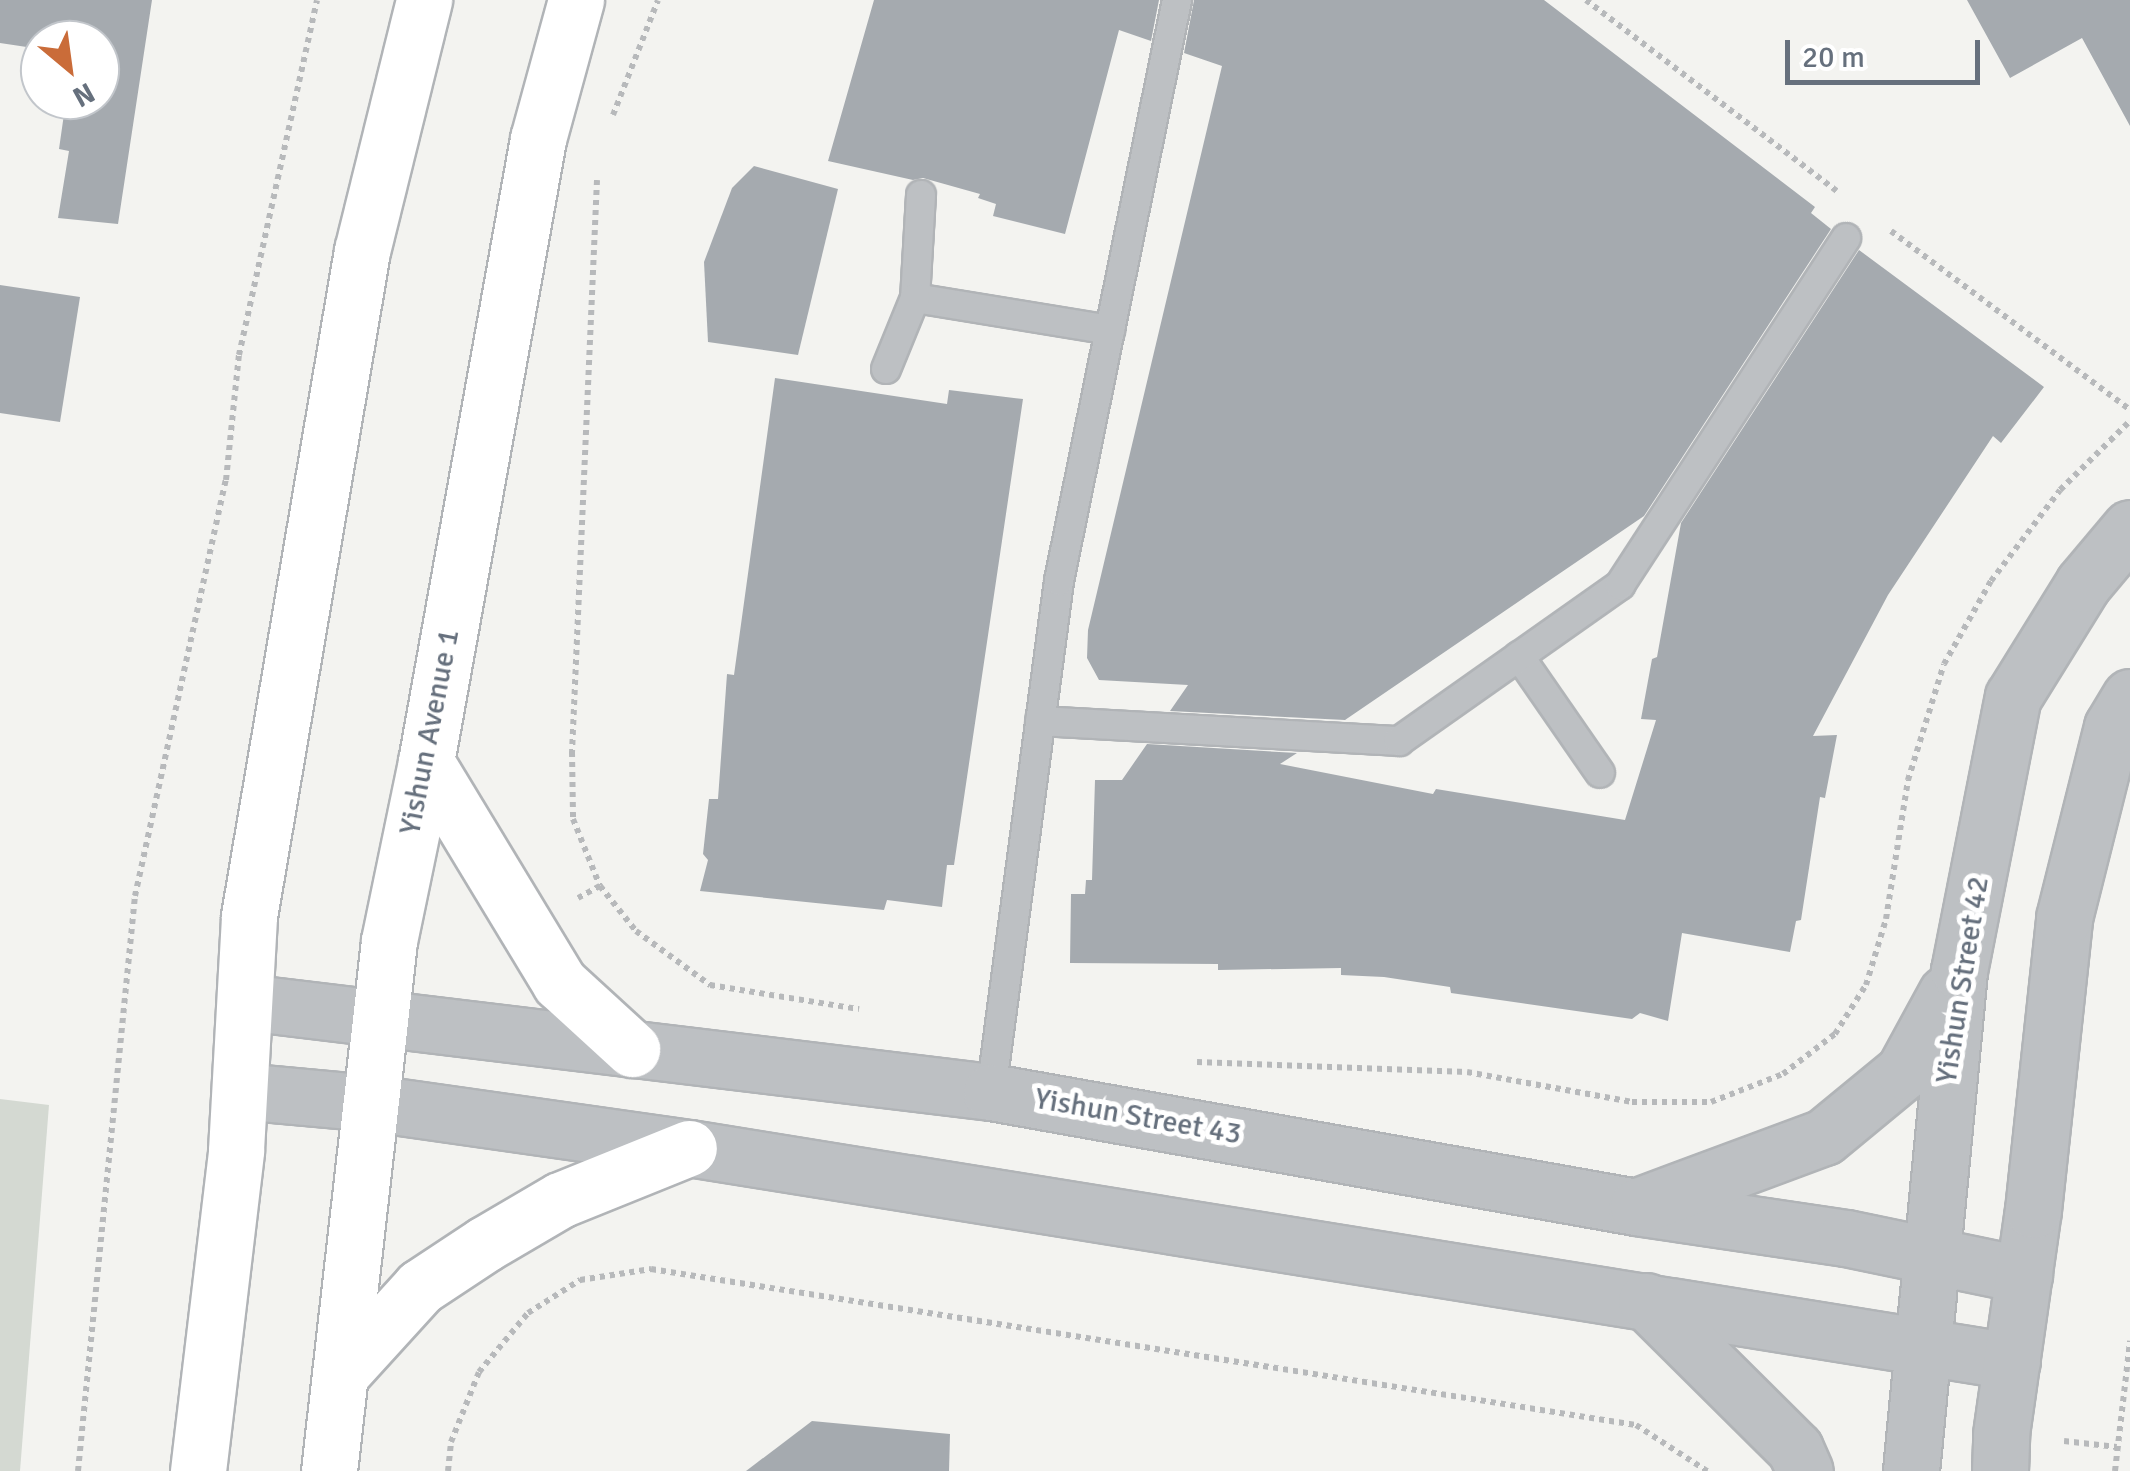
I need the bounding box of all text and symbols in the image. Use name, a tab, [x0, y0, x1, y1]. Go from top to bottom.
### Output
north arrow	[20, 20, 120, 120]
scale bar	[1790, 20, 1985, 82]
text: 20 m	[1802, 39, 1865, 76]
text: N	[67, 75, 100, 114]
street label: Yishun Avenue 1	[392, 626, 468, 838]
street label: Yishun Street 42	[1929, 874, 1997, 1086]
street label: Yishun Street 43	[1032, 1081, 1244, 1153]

